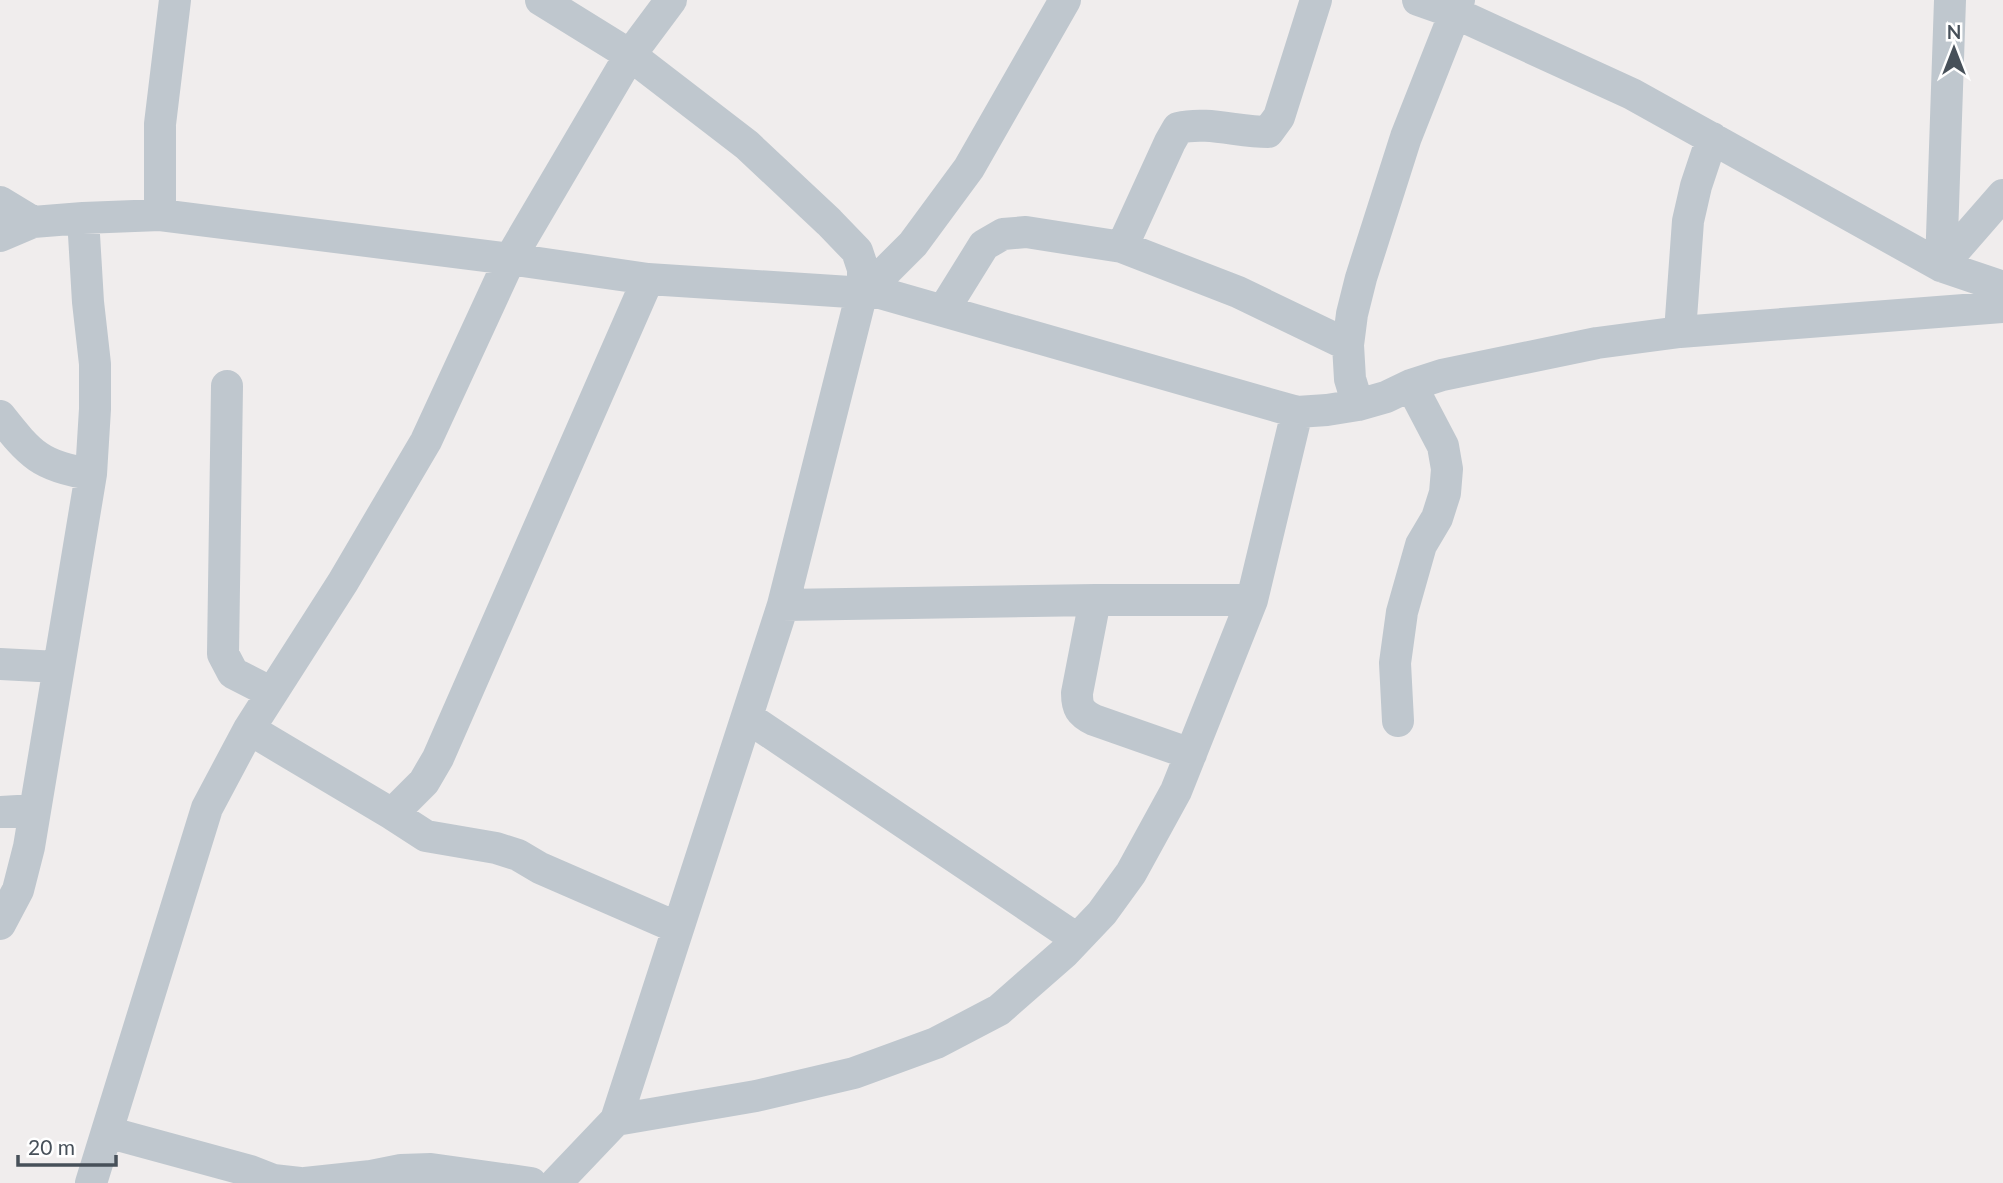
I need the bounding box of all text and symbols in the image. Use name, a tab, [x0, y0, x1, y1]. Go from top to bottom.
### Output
north arrow	[1919, 14, 1989, 84]
text: N	[1947, 20, 1961, 43]
scale bar	[18, 1124, 116, 1168]
text: 20 m	[28, 1134, 75, 1159]

